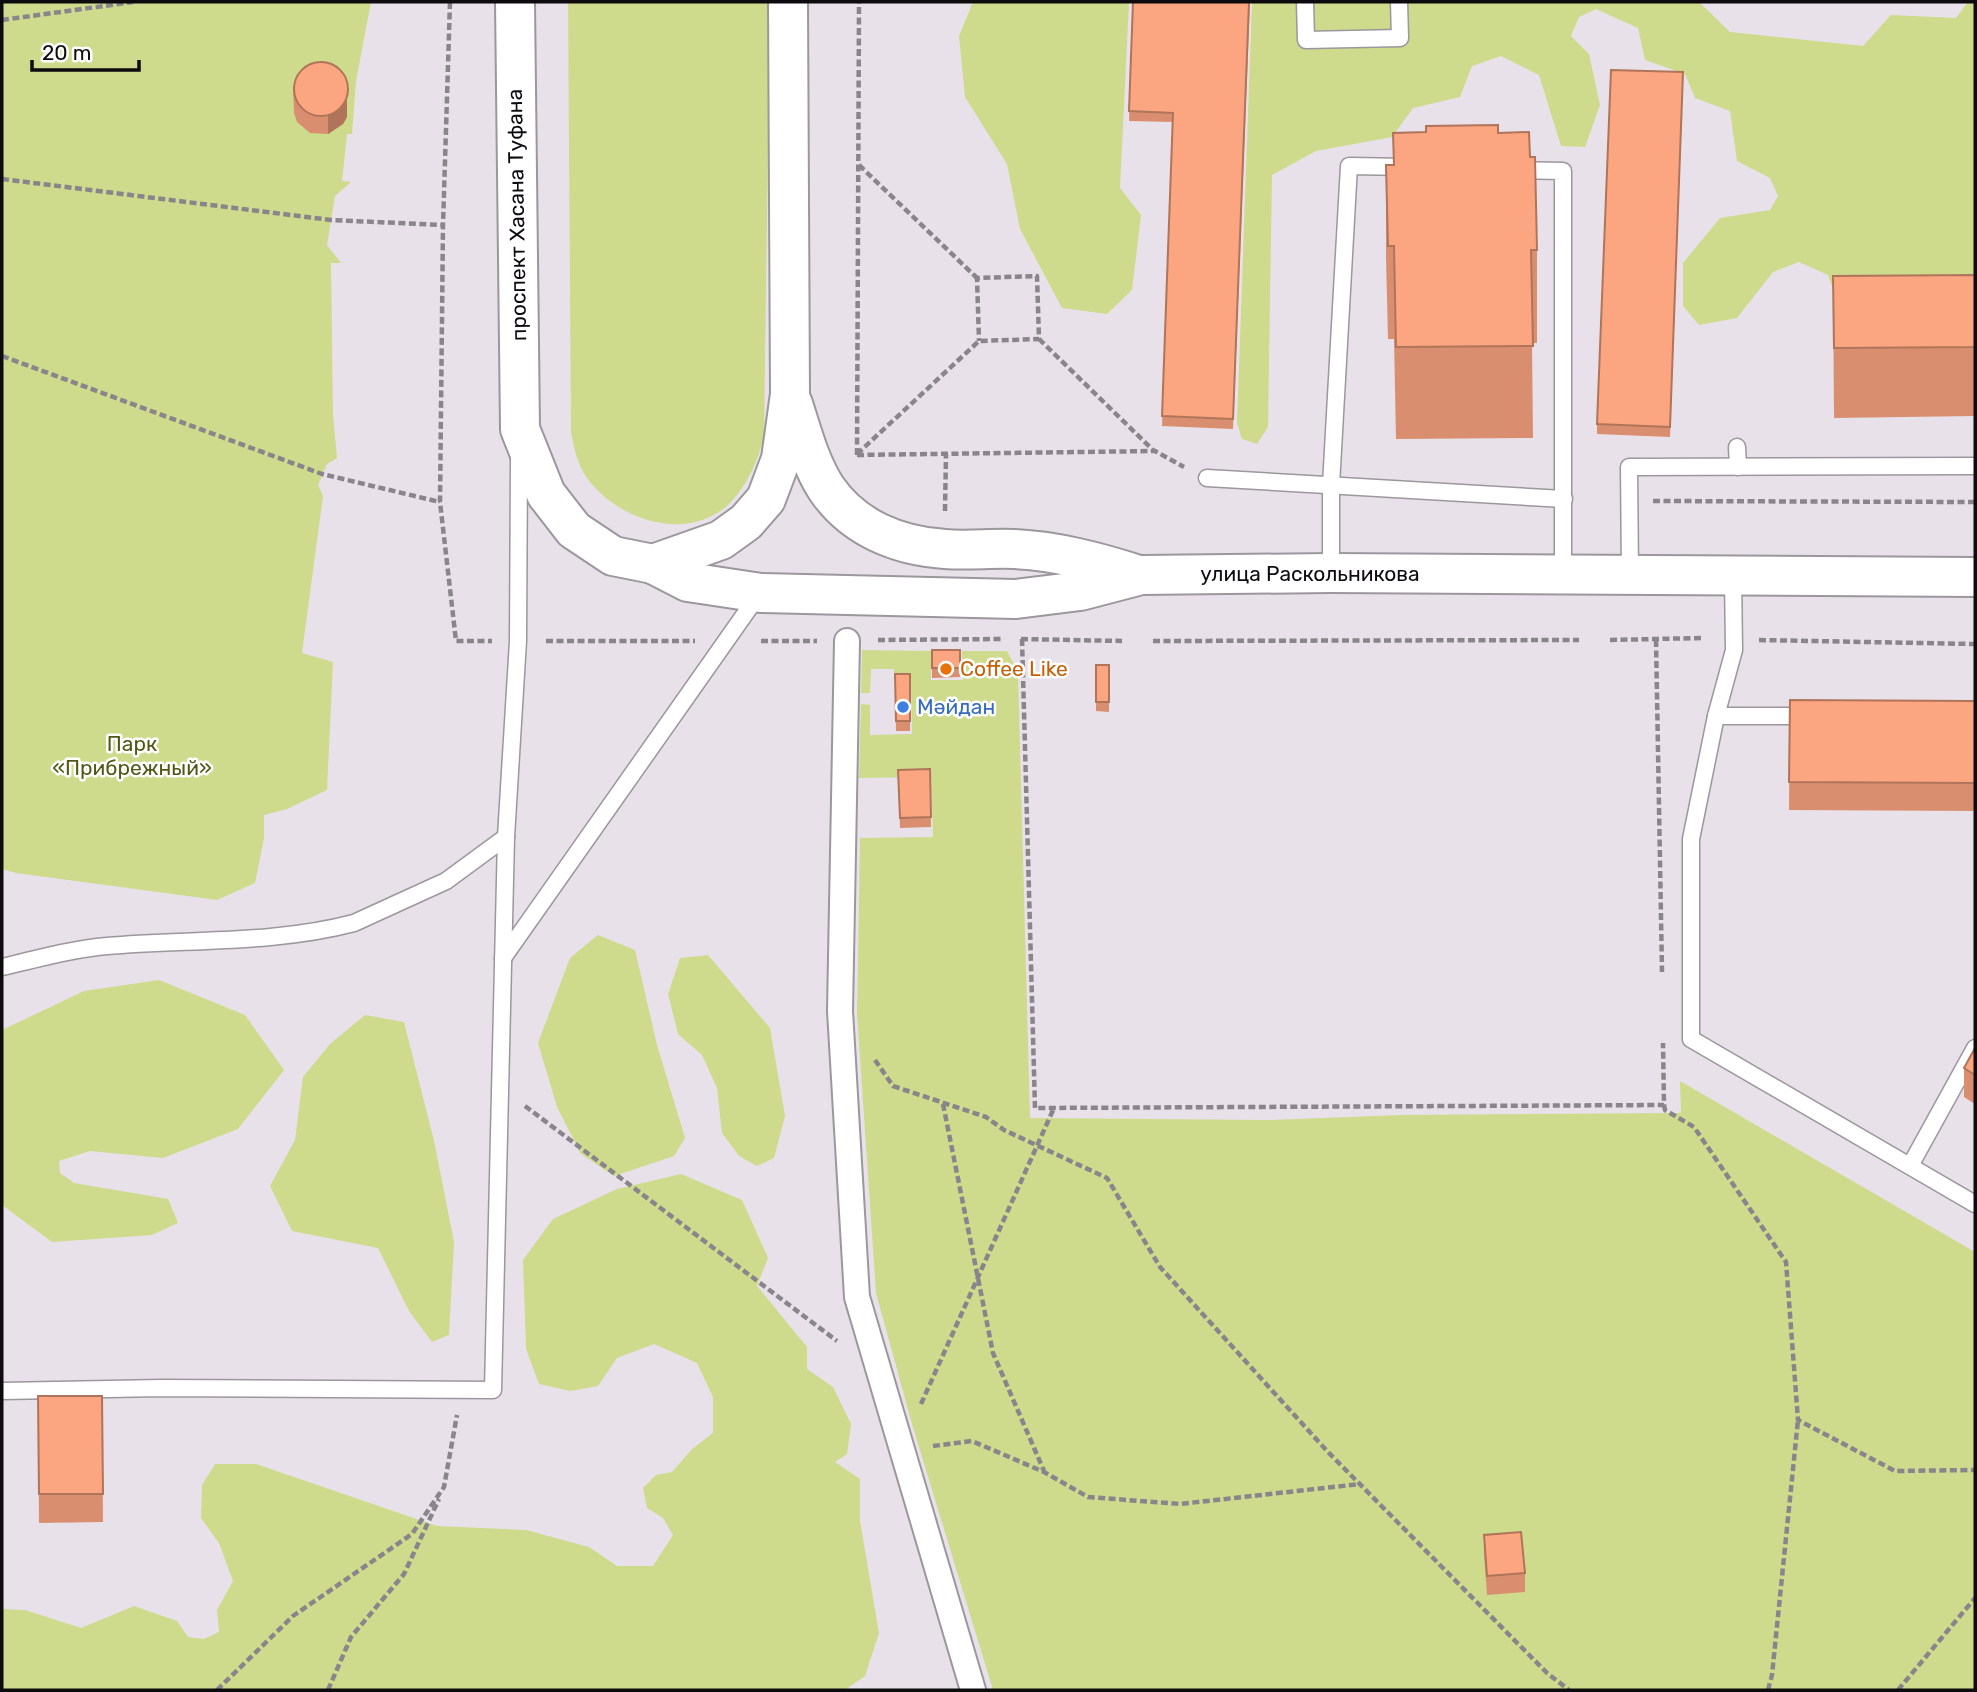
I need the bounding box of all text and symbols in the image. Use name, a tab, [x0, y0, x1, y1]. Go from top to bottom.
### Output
scale bar	[32, 28, 138, 72]
text: 20 m	[42, 40, 91, 65]
street label: проспект Хасана Туфана	[502, 89, 531, 341]
street label: улица Раскольникова	[1200, 561, 1420, 586]
place label: Coffee Like	[960, 656, 1068, 681]
marker: Coffee Like	[938, 661, 954, 677]
place label: Мәйдан	[917, 694, 995, 719]
marker: Мәйдан	[895, 699, 911, 715]
park label: Парк «Прибрежный»	[52, 731, 212, 780]

